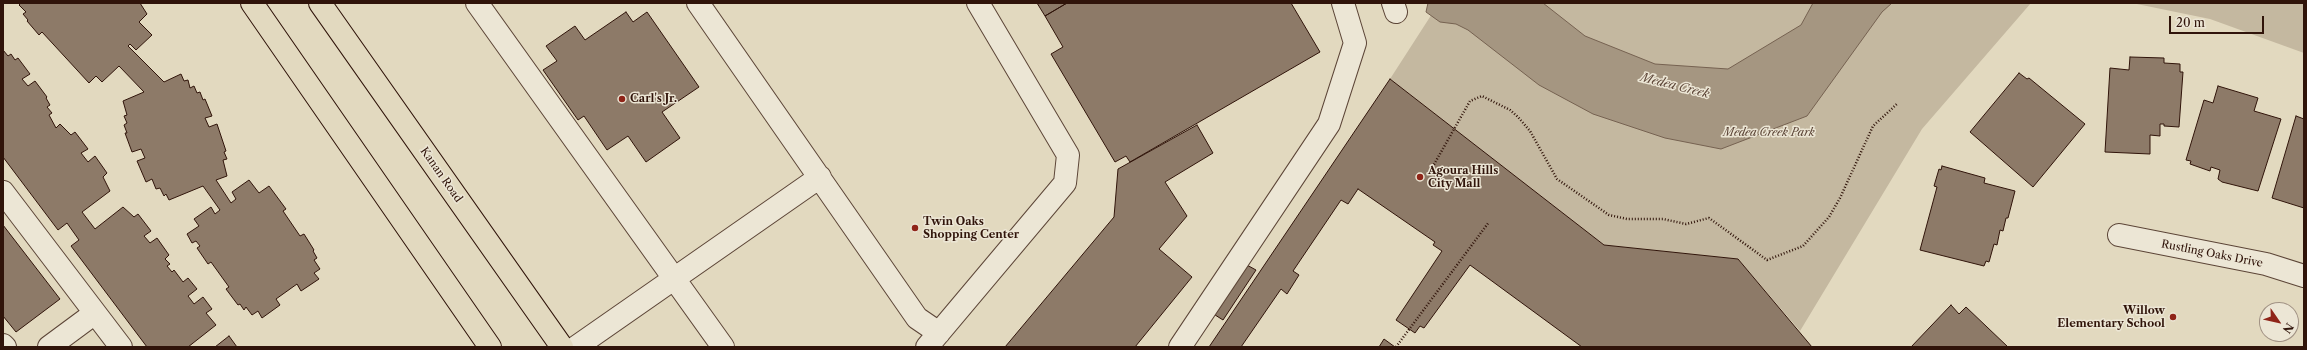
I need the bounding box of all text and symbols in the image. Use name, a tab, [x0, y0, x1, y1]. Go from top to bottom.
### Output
scale bar	[2171, 8, 2266, 34]
text: 20 m	[2176, 15, 2205, 30]
water label: Medea Creek	[1639, 70, 1711, 102]
place label: Carl's Jr.	[630, 92, 677, 106]
marker: Carl's Jr.	[617, 94, 627, 104]
park label: Medea Creek Park	[1723, 126, 1815, 140]
street label: Kanan Road	[417, 145, 465, 205]
place label: Agoura Hills City Mall	[1428, 164, 1498, 190]
marker: Agoura Hills City Mall	[1415, 172, 1425, 182]
place label: Twin Oaks Shopping Center	[923, 215, 1019, 241]
marker: Twin Oaks Shopping Center	[910, 223, 920, 233]
street label: Rustling Oaks Drive	[2160, 238, 2264, 270]
north arrow	[2259, 302, 2299, 342]
place label: Willow Elementary School	[2057, 304, 2165, 330]
marker: Willow Elementary School	[2168, 312, 2178, 322]
text: N	[2280, 320, 2297, 336]

